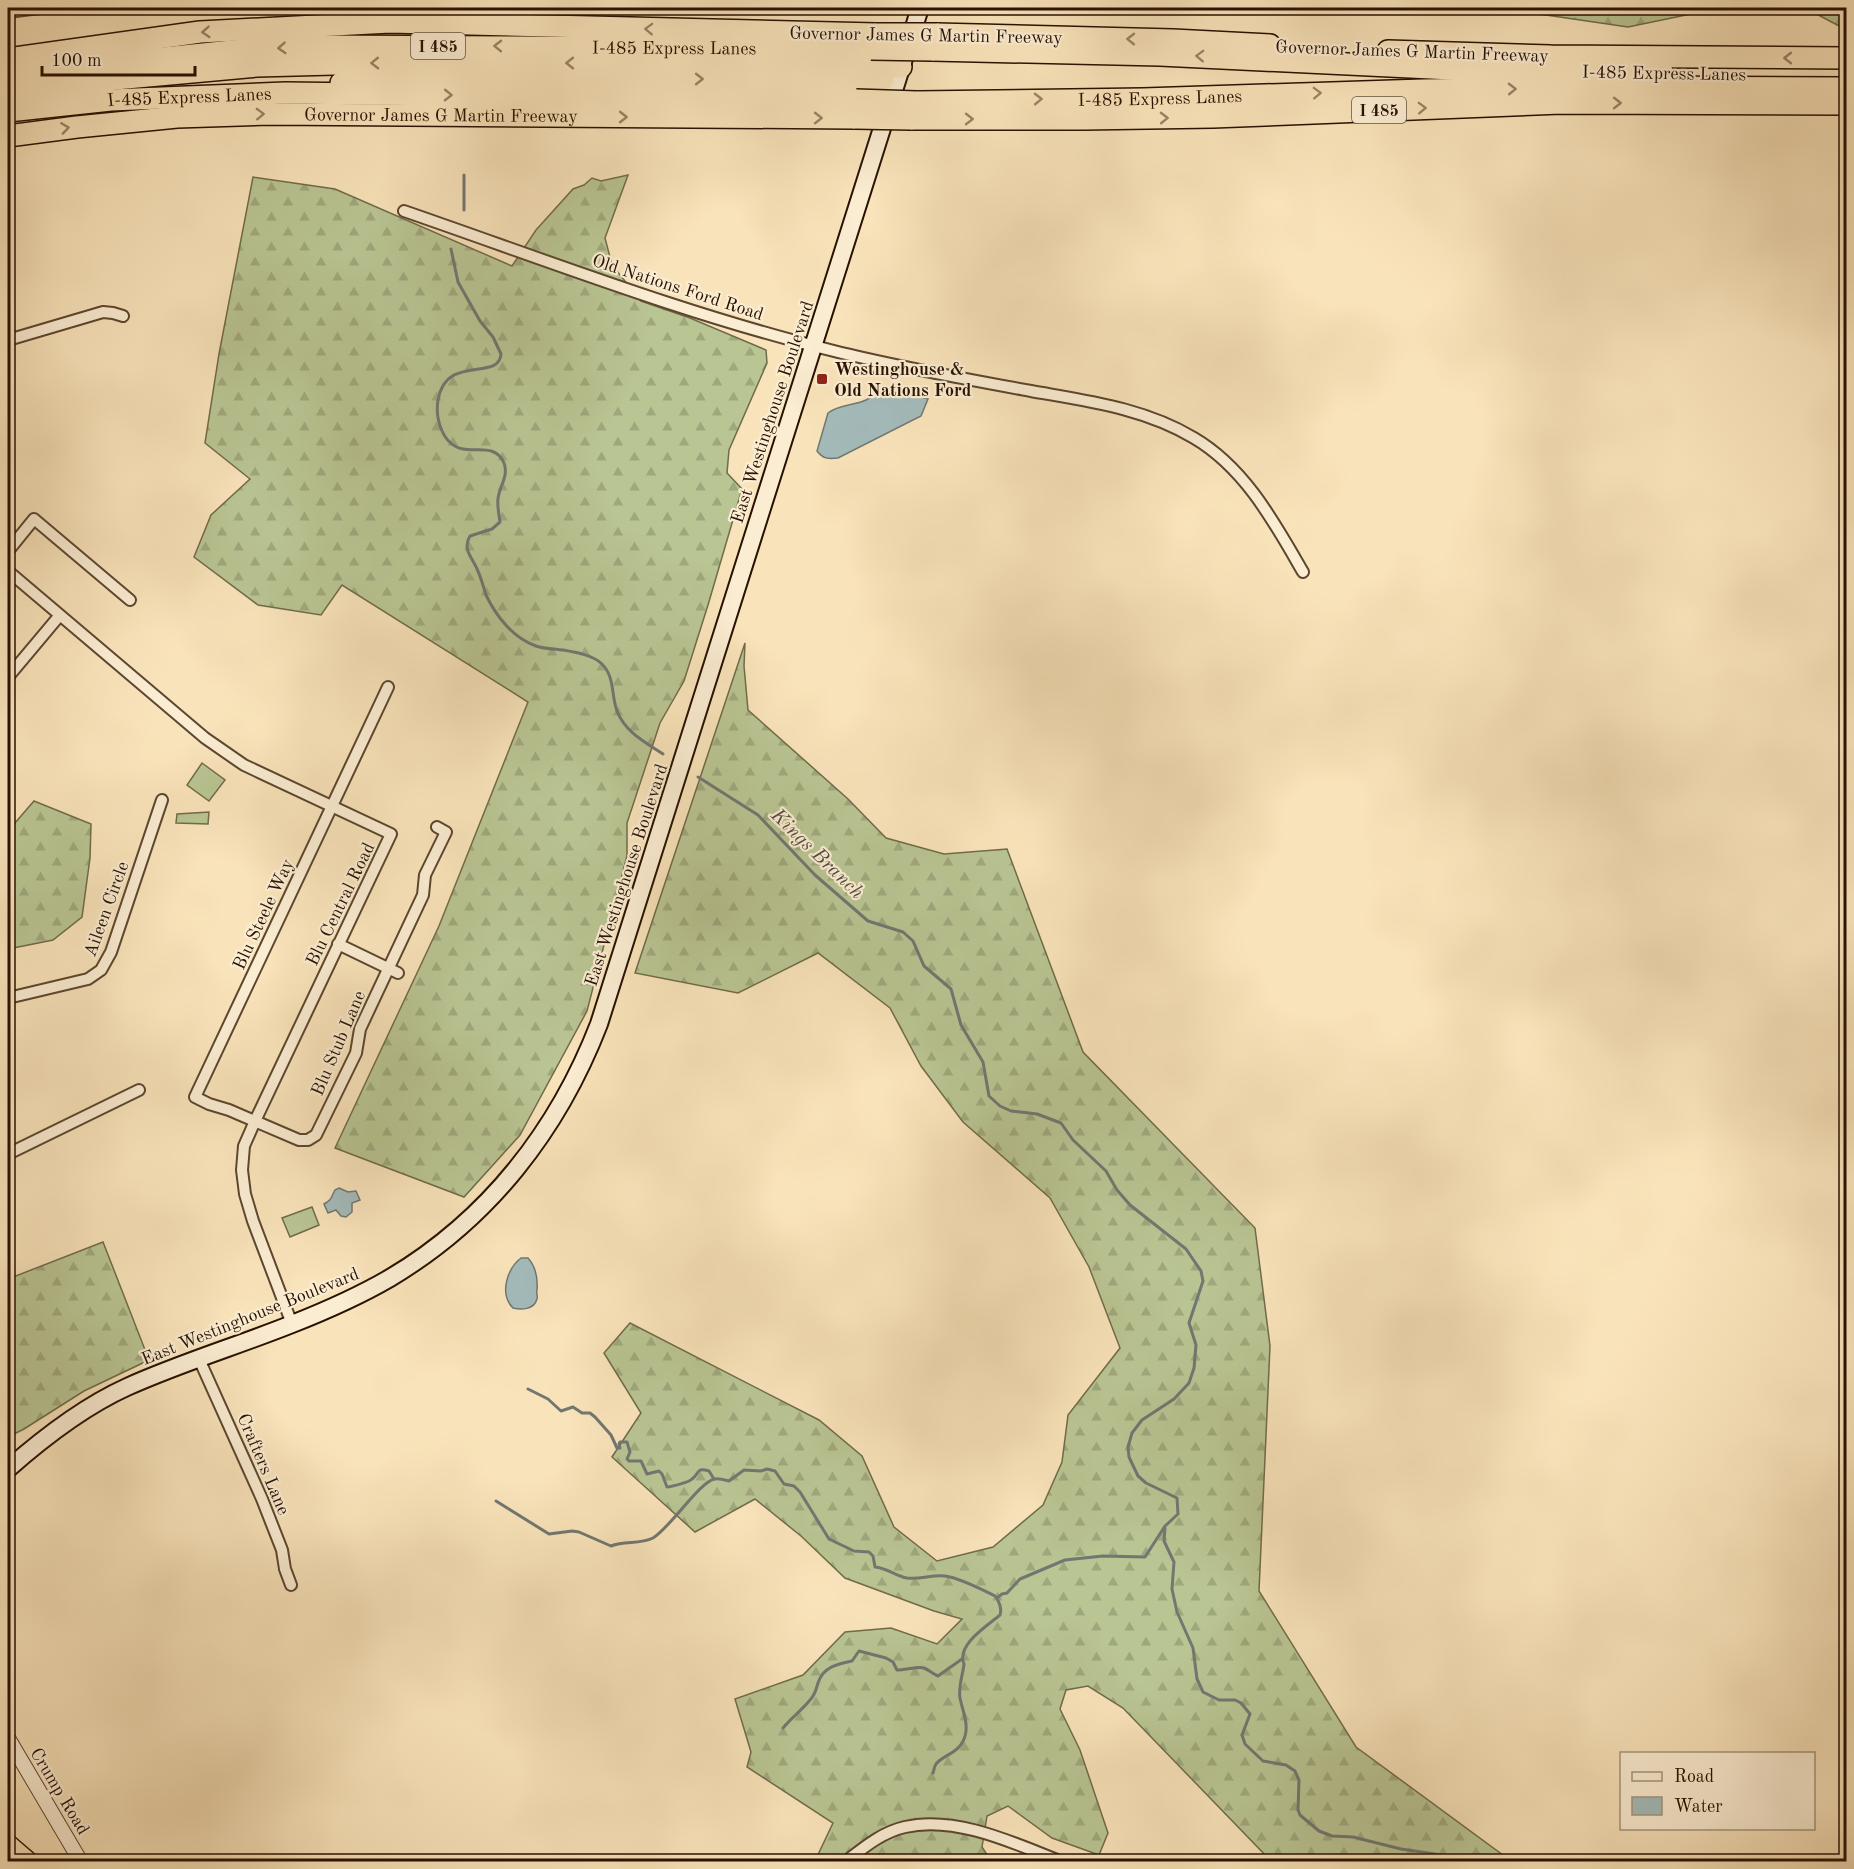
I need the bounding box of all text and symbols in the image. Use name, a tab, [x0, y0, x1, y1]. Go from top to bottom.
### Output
one-way arrow	[645, 23, 654, 35]
one-way arrow	[201, 25, 210, 38]
street label: Governor James G Martin Freeway	[789, 25, 1063, 47]
one-way arrow	[1127, 32, 1136, 45]
road number: I 485	[411, 33, 465, 59]
street label: Governor James G Martin Freeway	[1275, 38, 1549, 66]
scale bar	[42, 39, 195, 77]
street label: I-485 Express Lanes	[592, 39, 757, 58]
one-way arrow	[493, 40, 502, 52]
one-way arrow	[277, 41, 286, 54]
one-way arrow	[1196, 50, 1205, 63]
text: 100 m	[51, 52, 102, 70]
one-way arrow	[1784, 52, 1793, 64]
one-way arrow	[370, 57, 379, 69]
one-way arrow	[565, 57, 574, 69]
street label: I-485 Express Lanes	[1582, 64, 1746, 84]
one-way arrow	[695, 73, 704, 85]
one-way arrow	[1507, 83, 1516, 95]
street label: I-485 Express Lanes	[106, 86, 272, 110]
one-way arrow	[1312, 87, 1321, 100]
one-way arrow	[444, 88, 453, 101]
street label: I-485 Express Lanes	[1078, 88, 1243, 110]
one-way arrow	[1034, 93, 1043, 106]
road number: I 485	[1352, 97, 1406, 123]
one-way arrow	[1613, 97, 1622, 109]
one-way arrow	[1418, 102, 1427, 114]
street label: Governor James G Martin Freeway	[304, 106, 578, 126]
one-way arrow	[255, 108, 264, 120]
one-way arrow	[618, 111, 627, 123]
one-way arrow	[1160, 111, 1169, 124]
one-way arrow	[813, 112, 822, 124]
one-way arrow	[965, 113, 974, 125]
one-way arrow	[61, 122, 70, 135]
street label: Old Nations Ford Road	[590, 252, 766, 324]
street label: East Westinghouse Boulevard	[728, 299, 817, 526]
place label: Westinghouse & Old Nations Ford	[834, 361, 972, 400]
marker: Westinghouse & Old Nations Ford	[815, 372, 829, 386]
street label: East Westinghouse Boulevard	[582, 762, 671, 989]
water label: Kings Branch	[766, 805, 867, 903]
street label: Blu Central Road	[303, 840, 378, 969]
street label: Blu Steele Way	[230, 856, 298, 973]
street label: Aileen Circle	[81, 859, 133, 959]
street label: Blu Stub Lane	[309, 988, 369, 1099]
street label: East Westinghouse Boulevard	[139, 1265, 362, 1369]
street label: Crafters Lane	[234, 1411, 292, 1518]
street label: Crump Road	[26, 1745, 92, 1838]
legend	[1620, 1752, 1815, 1830]
text: Road	[1674, 1768, 1714, 1786]
text: Water	[1674, 1798, 1723, 1816]

